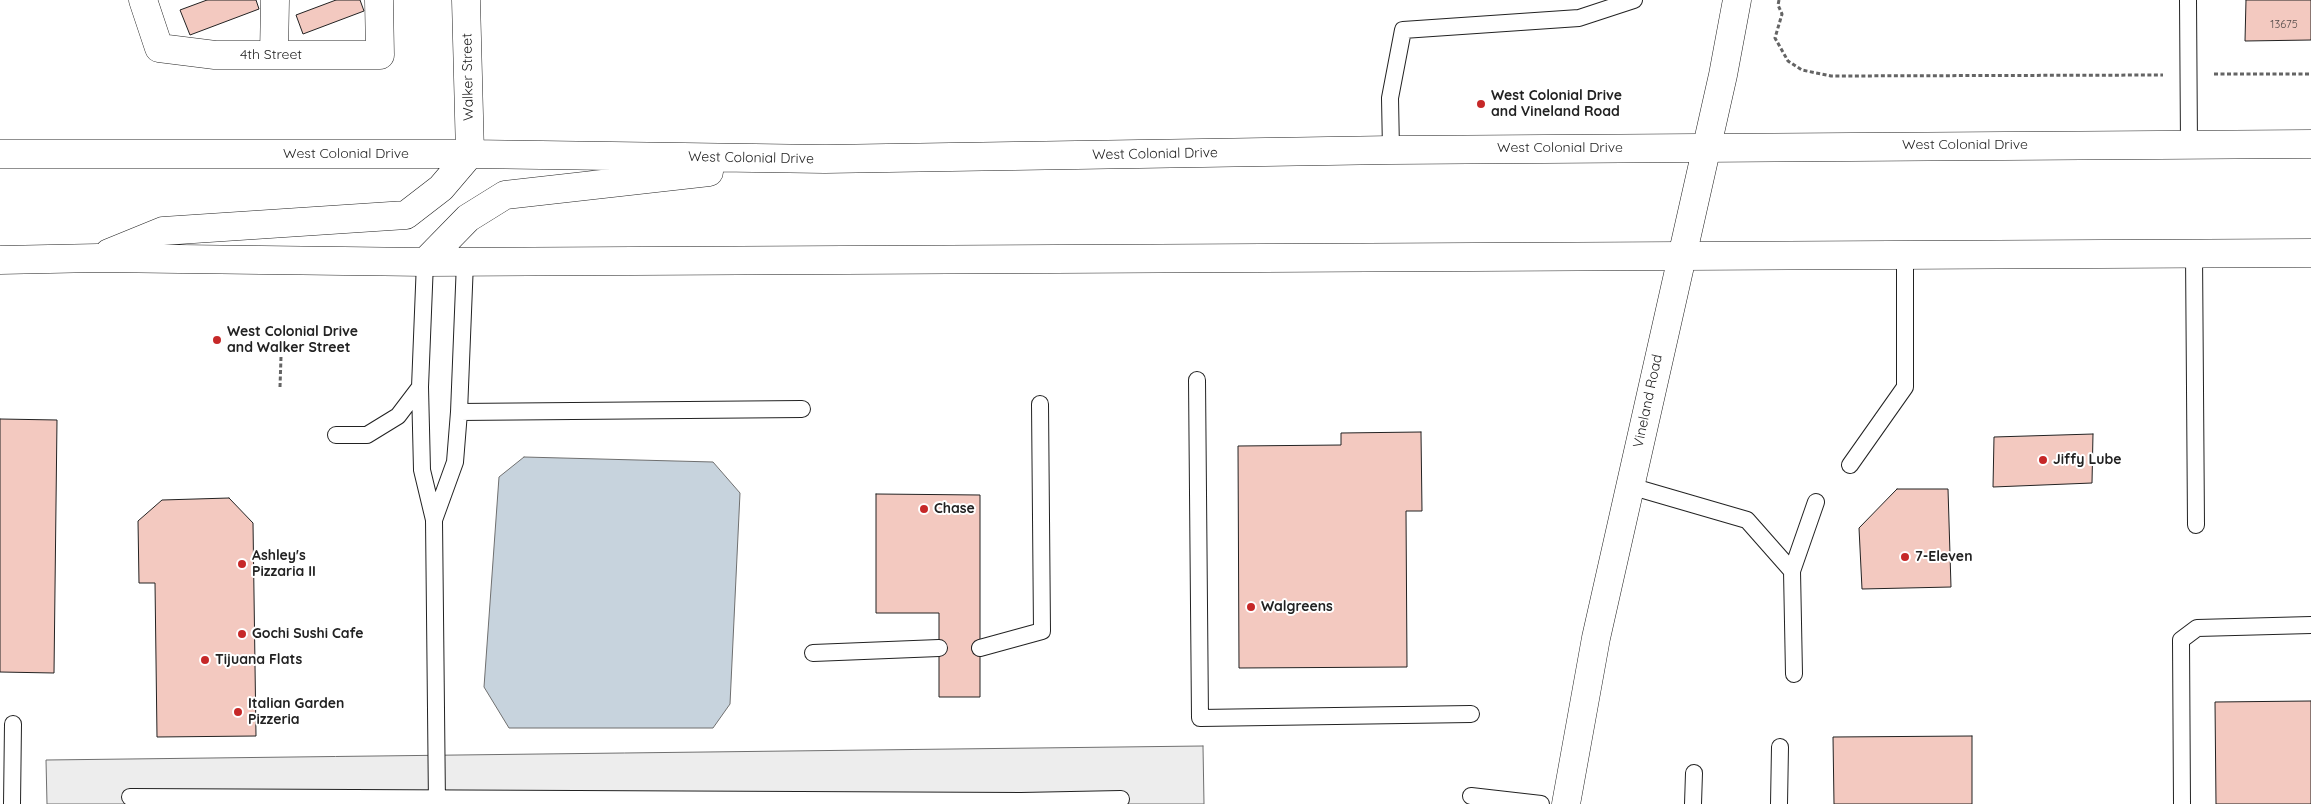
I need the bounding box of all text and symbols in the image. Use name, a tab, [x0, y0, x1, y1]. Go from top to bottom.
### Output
house number: 13675	[2270, 18, 2298, 32]
street label: Walker Street	[459, 33, 477, 121]
street label: 4th Street	[240, 47, 302, 63]
place label: West Colonial Drive and Vineland Road	[1491, 88, 1622, 120]
marker: West Colonial Drive and Vineland Road	[1475, 98, 1487, 110]
street label: West Colonial Drive	[1902, 137, 2028, 153]
street label: West Colonial Drive	[1497, 140, 1623, 156]
street label: West Colonial Drive	[1092, 145, 1218, 163]
street label: West Colonial Drive	[283, 146, 409, 162]
street label: West Colonial Drive	[688, 149, 814, 167]
place label: West Colonial Drive and Walker Street	[227, 324, 358, 357]
marker: West Colonial Drive and Walker Street	[211, 334, 223, 346]
street label: Vineland Road	[1630, 353, 1666, 449]
place label: Jiffy Lube	[2053, 452, 2122, 468]
marker: Jiffy Lube	[2037, 454, 2049, 466]
place label: Chase	[934, 501, 975, 517]
marker: Chase	[918, 503, 930, 515]
place label: Ashley's Pizzaria II	[252, 548, 316, 580]
place label: 7-Eleven	[1915, 549, 1972, 565]
marker: 7-Eleven	[1899, 551, 1911, 563]
marker: Ashley's Pizzaria II	[236, 558, 248, 570]
place label: Walgreens	[1261, 599, 1333, 615]
marker: Walgreens	[1245, 601, 1257, 613]
place label: Gochi Sushi Cafe	[252, 626, 363, 642]
marker: Gochi Sushi Cafe	[236, 628, 248, 640]
place label: Tijuana Flats	[215, 652, 302, 668]
marker: Tijuana Flats	[199, 654, 211, 666]
place label: Italian Garden Pizzeria	[248, 696, 344, 729]
marker: Italian Garden Pizzeria	[232, 706, 244, 718]

